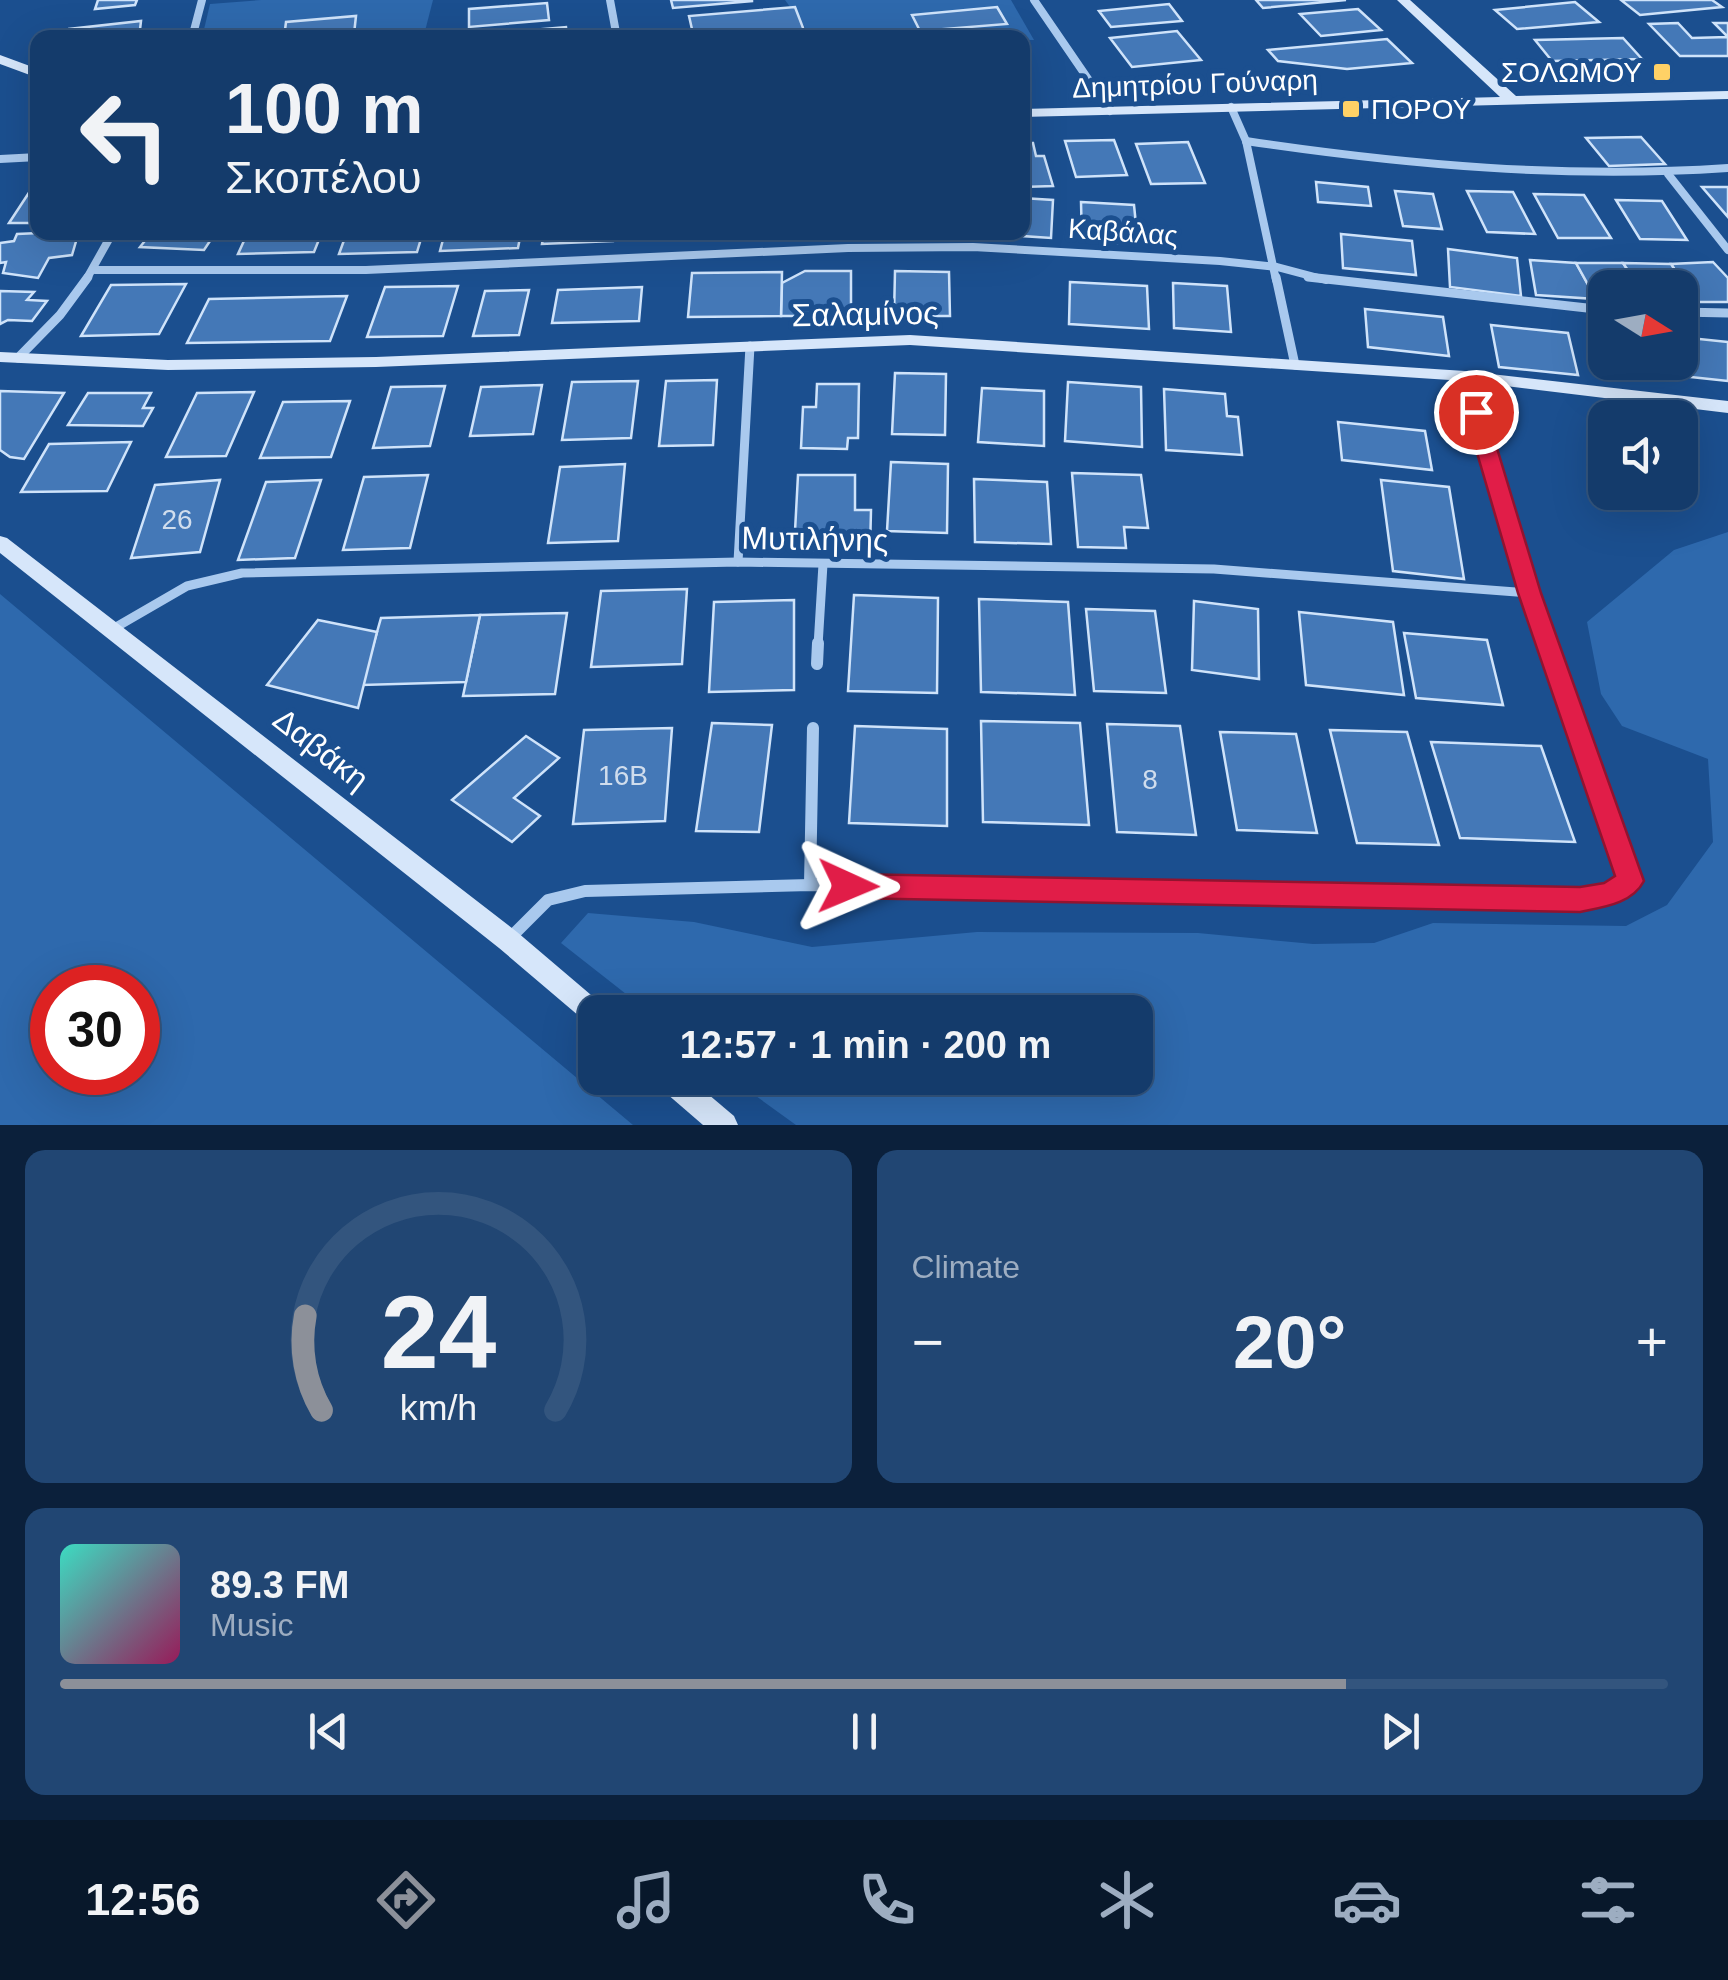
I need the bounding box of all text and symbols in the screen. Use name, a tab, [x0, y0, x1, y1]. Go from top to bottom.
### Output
place label: ΣΟΛΩΜΟΥ	[1501, 57, 1642, 88]
marker: ΣΟΛΩΜΟΥ	[1651, 61, 1673, 83]
street label: Δημητρίου Γούναρη	[1072, 64, 1318, 104]
icon: left	[60, 70, 190, 200]
text: 100 m	[225, 70, 423, 148]
place label: ΠΟΡΟΥ	[1371, 94, 1472, 125]
marker: ΠΟΡΟΥ	[1340, 98, 1362, 120]
text: Σκοπέλου	[225, 152, 422, 203]
street label: Καβάλας	[1067, 213, 1179, 251]
north arrow	[1588, 270, 1698, 380]
map controls	[1588, 270, 1698, 510]
street label: Σαλαμίνος	[791, 295, 939, 333]
pin	[1434, 370, 1519, 455]
icon: arrive	[1449, 385, 1504, 440]
button: sound	[1588, 400, 1698, 510]
house number: 26	[161, 504, 193, 535]
street label: Μυτιλήνης	[741, 520, 889, 558]
street label: Δαβάκη	[266, 701, 376, 797]
house number: 16Β	[598, 760, 648, 791]
house number: 8	[1142, 764, 1158, 795]
position arrow	[796, 834, 900, 938]
speed limit sign: 30	[30, 965, 160, 1095]
text: 12:57 · 1 min · 200 m	[680, 1024, 1051, 1066]
text: Climate	[912, 1249, 1020, 1285]
text: 24	[380, 1274, 496, 1390]
text: 20°	[1233, 1300, 1346, 1384]
text: −	[912, 1311, 944, 1373]
text: +	[1636, 1311, 1668, 1373]
text: km/h	[400, 1388, 477, 1428]
text: 89.3 FM	[210, 1564, 349, 1606]
text: Music	[210, 1607, 294, 1643]
icon: previous	[301, 1704, 356, 1759]
icon: pause	[837, 1704, 892, 1759]
icon: next	[1373, 1704, 1428, 1759]
icon: directions	[371, 1865, 441, 1935]
icon: music	[611, 1865, 681, 1935]
icon: phone	[852, 1865, 922, 1935]
icon: climate	[1092, 1865, 1162, 1935]
icon: car	[1332, 1865, 1402, 1935]
icon: filters	[1573, 1865, 1643, 1935]
text: 12:56	[85, 1874, 200, 1925]

